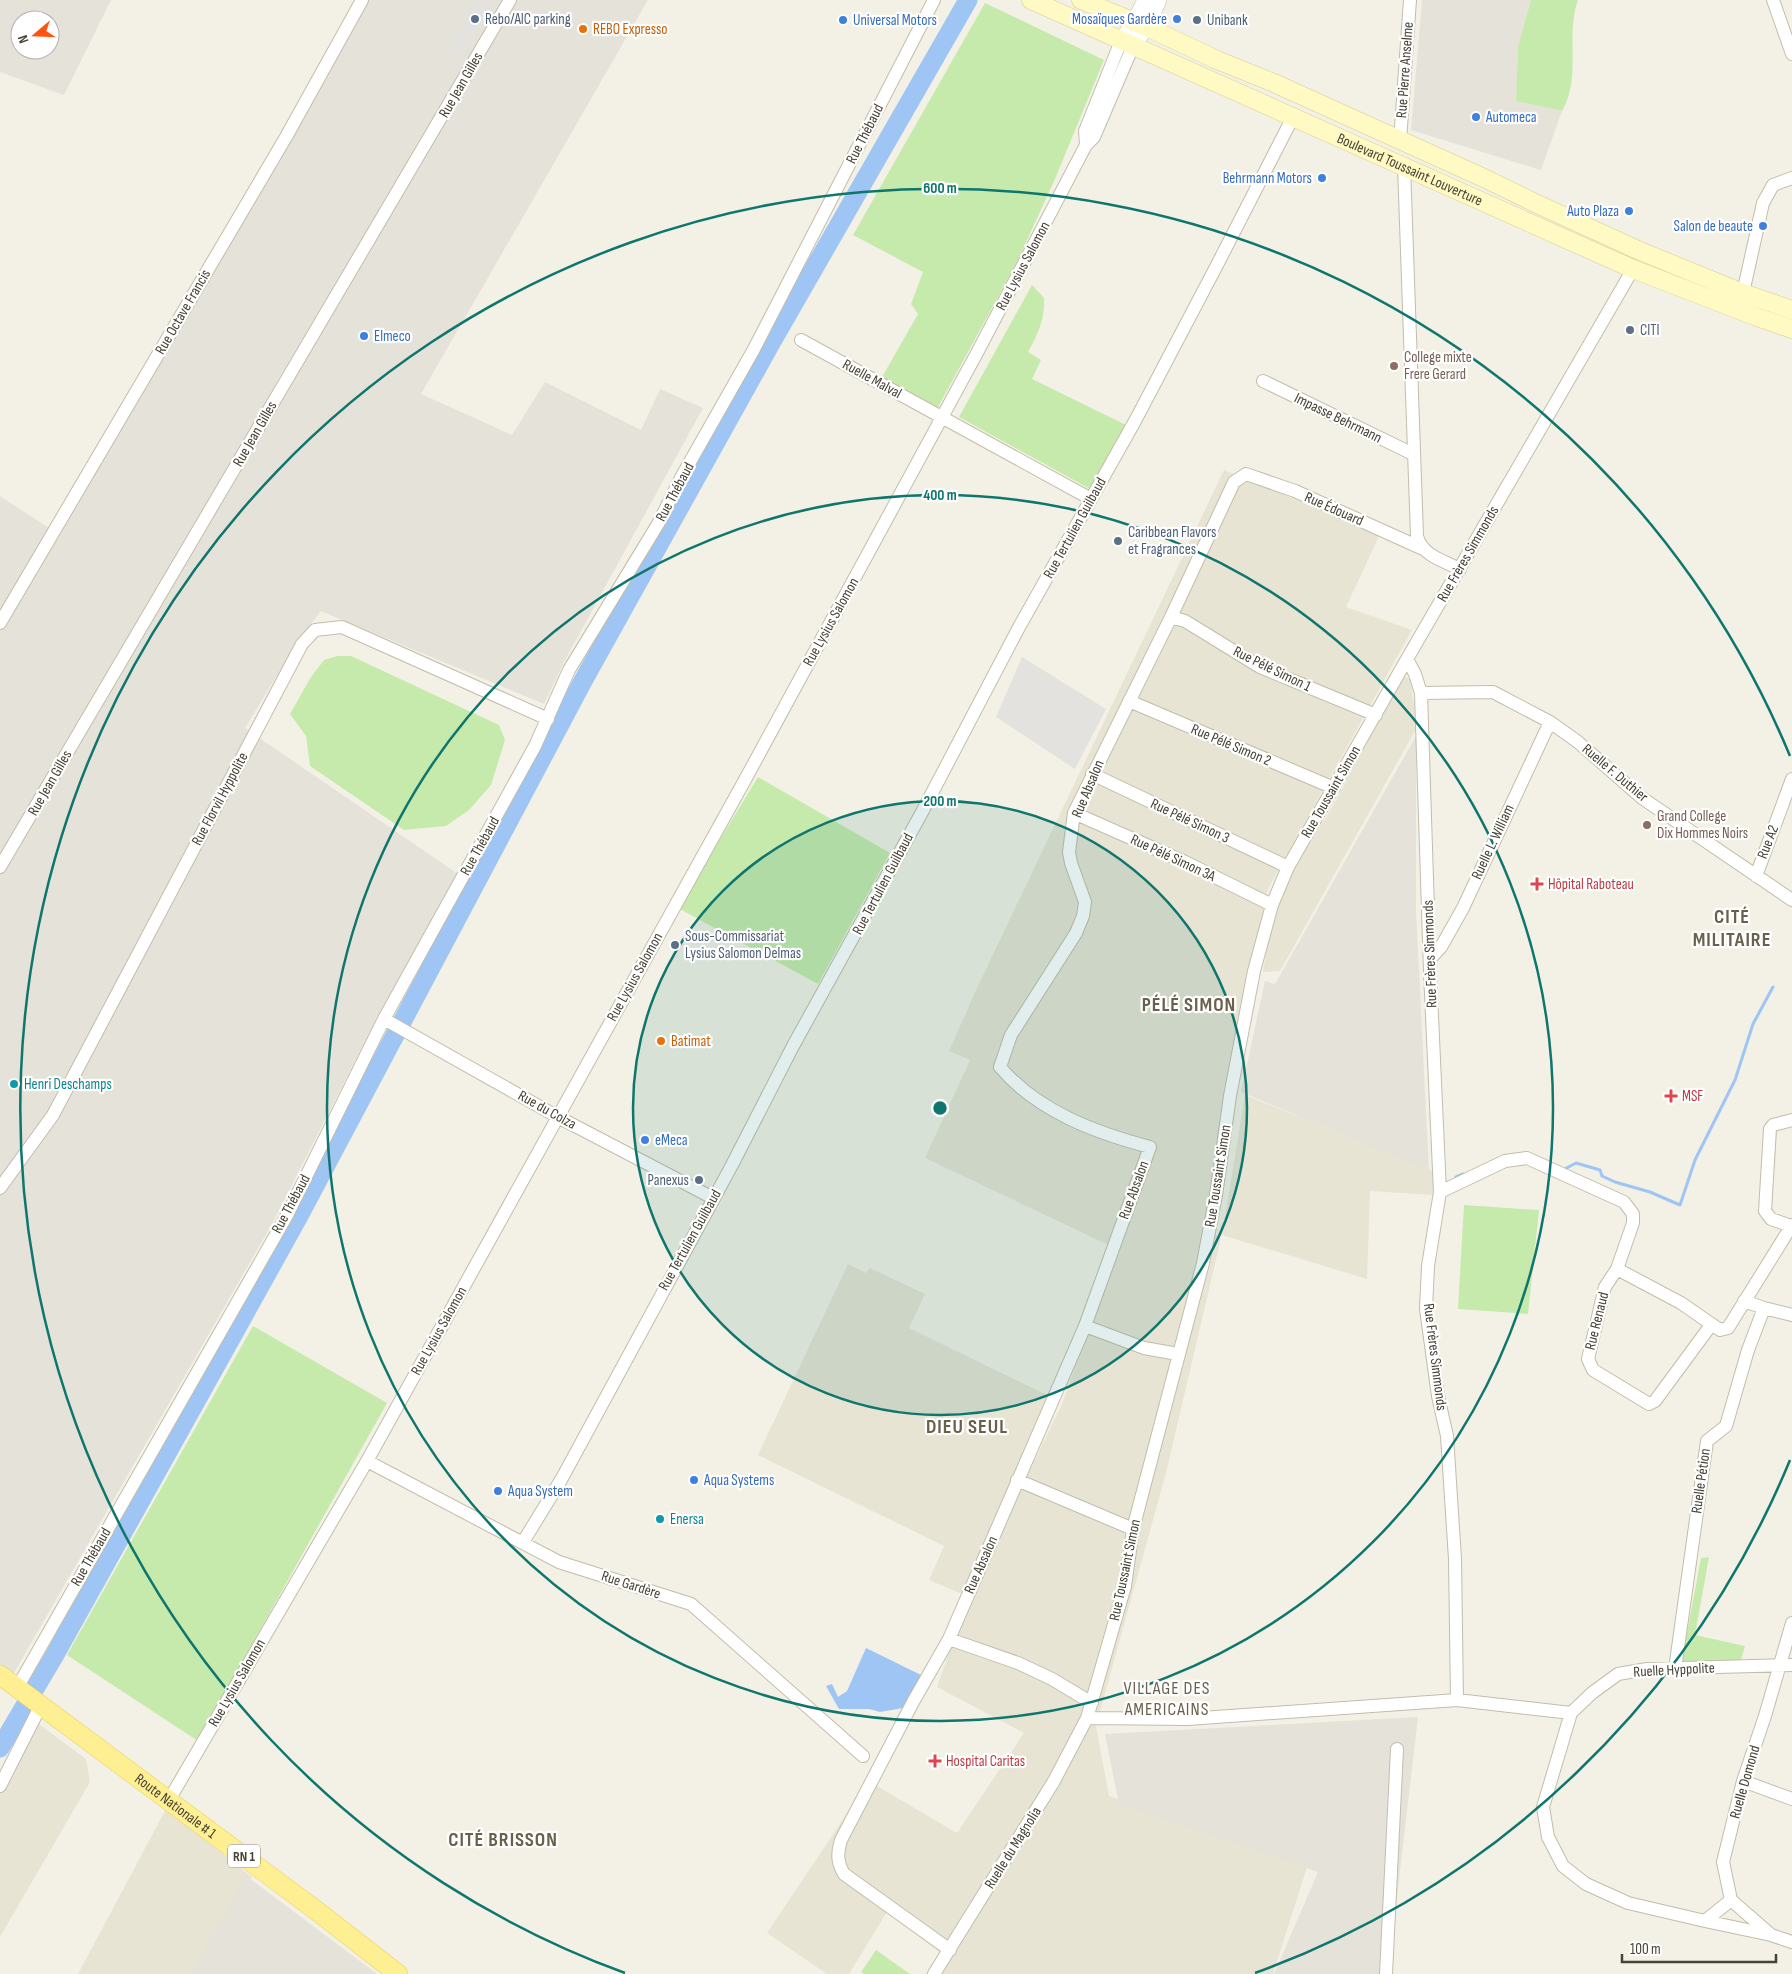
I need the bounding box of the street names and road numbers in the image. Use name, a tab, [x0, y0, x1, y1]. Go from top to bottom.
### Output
street label: Rue Pierre Anselme	[1392, 21, 1418, 119]
street label: Rue Jean Gilles	[435, 49, 487, 121]
street label: Rue Thébaud	[842, 101, 888, 167]
street label: Boulevard Toussaint Louverture	[1334, 129, 1486, 210]
street label: Rue Lysius Salomon	[992, 218, 1054, 314]
street label: Rue Octave Francis	[151, 266, 215, 358]
street label: Ruelle Malval	[839, 355, 905, 403]
street label: Impasse Behrmann	[1291, 389, 1385, 447]
street label: Rue Jean Gilles	[229, 398, 281, 470]
street label: Rue Thébaud	[651, 459, 699, 525]
street label: Rue Tertulien Guilbaud	[1039, 474, 1111, 582]
street label: Rue Édouard	[1302, 488, 1366, 530]
street label: Rue Frères Simmonds	[1433, 502, 1503, 606]
street label: Rue Lysius Salomon	[799, 574, 863, 670]
street label: Rue Pélé Simon 1	[1230, 642, 1315, 696]
street label: Rue Pélé Simon 2	[1188, 720, 1274, 770]
street label: Ruelle F. Duthier	[1578, 740, 1653, 807]
street label: Rue Toussaint Simon	[1297, 743, 1365, 841]
street label: Rue Jean Gilles	[24, 747, 76, 819]
street label: Rue Florvil Hyppolite	[187, 749, 253, 849]
street label: Rue Absalon	[1067, 757, 1109, 821]
street label: Rue Pélé Simon 3	[1147, 794, 1233, 848]
street label: Ruelle L. William	[1467, 801, 1519, 883]
street label: Rue Thébaud	[456, 813, 504, 879]
street label: Rue A2	[1753, 823, 1783, 861]
street label: Rue Tertulien Guilbaud	[848, 830, 918, 938]
street label: Rue Pélé Simon 3A	[1127, 830, 1219, 886]
street label: Rue Frères Simmonds	[1419, 900, 1441, 1008]
street label: Rue Lysius Salomon	[603, 929, 667, 1025]
street label: Rue du Colza	[514, 1086, 580, 1134]
street label: Rue Toussaint Simon	[1201, 1124, 1235, 1228]
street label: Rue Absalon	[1115, 1158, 1153, 1222]
street label: Rue Thébaud	[267, 1171, 315, 1237]
street label: Rue Tertulien Guilbaud	[654, 1186, 726, 1294]
street label: Rue Lysius Salomon	[407, 1283, 471, 1379]
street label: Rue Renaud	[1581, 1290, 1613, 1352]
street label: Rue Frères Simmonds	[1419, 1302, 1451, 1412]
street label: Ruelle Pétion	[1687, 1447, 1715, 1515]
street label: Rue Toussaint Simon	[1105, 1518, 1145, 1622]
street label: Rue Thébaud	[67, 1524, 115, 1590]
street label: Rue Absalon	[960, 1533, 1002, 1597]
street label: Rue Gardère	[599, 1567, 663, 1603]
street label: Rue Lysius Salomon	[204, 1636, 270, 1730]
street label: Ruelle Hyppolite	[1633, 1658, 1715, 1682]
street label: Ruelle Domond	[1725, 1743, 1765, 1821]
street label: Route Nationale # 1	[131, 1769, 221, 1843]
street label: Ruelle du Magnolia	[980, 1803, 1046, 1893]
road number: RN 1	[228, 1844, 260, 1868]

